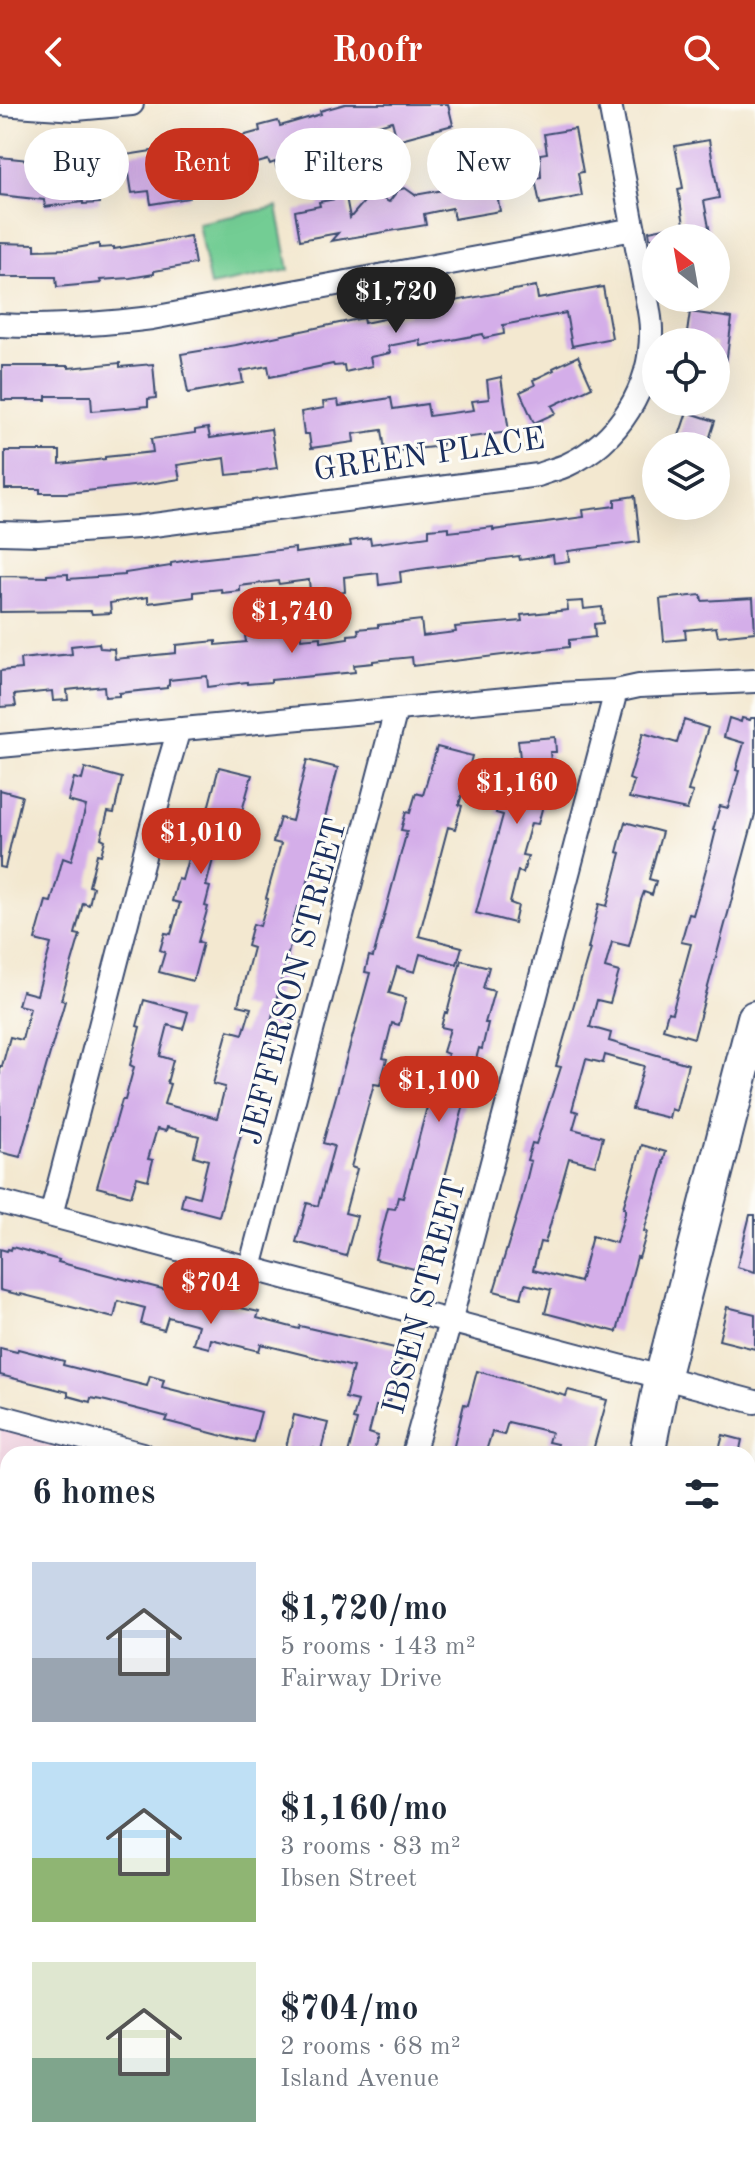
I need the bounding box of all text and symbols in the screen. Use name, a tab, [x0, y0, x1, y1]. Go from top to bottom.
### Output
icon: back	[32, 30, 76, 74]
icon: search	[679, 30, 723, 74]
text: Roofr	[332, 34, 423, 70]
chip: Buy	[24, 128, 129, 200]
chip: Rent	[145, 128, 259, 200]
chip: Filters	[275, 128, 411, 200]
chip: New	[427, 128, 540, 200]
north arrow	[642, 224, 730, 312]
map controls	[642, 224, 730, 520]
pin: $1,720	[331, 267, 461, 335]
text: $1,720	[355, 280, 437, 306]
button: locate	[642, 328, 730, 416]
street label: GREEN PLACE	[312, 424, 547, 488]
button: layers	[642, 432, 730, 520]
pin: $1,740	[227, 587, 357, 655]
text: $1,740	[251, 600, 333, 626]
pin: $1,160	[452, 758, 582, 826]
text: $1,160	[476, 771, 558, 797]
pin: $1,010	[136, 808, 266, 876]
street label: JEFFERSON STREET	[236, 815, 354, 1148]
text: $1,010	[160, 821, 242, 847]
pin: $1,100	[374, 1056, 504, 1124]
text: $1,100	[398, 1069, 480, 1095]
street label: IBSEN STREET	[379, 1175, 473, 1418]
pin: $704	[164, 1258, 258, 1326]
text: $704	[181, 1271, 241, 1297]
icon: filters	[680, 1472, 724, 1516]
text: 6 homes	[32, 1477, 155, 1511]
text: $1,720/mo	[280, 1593, 448, 1627]
icon: home	[96, 1594, 192, 1690]
text: 5 rooms · 143 m²	[280, 1634, 476, 1660]
text: Fairway Drive	[280, 1666, 442, 1692]
text: $1,160/mo	[280, 1793, 448, 1827]
icon: home	[96, 1794, 192, 1890]
text: 3 rooms · 83 m²	[280, 1834, 461, 1860]
text: Ibsen Street	[280, 1866, 417, 1892]
text: $704/mo	[280, 1993, 419, 2027]
icon: home	[96, 1994, 192, 2090]
text: 2 rooms · 68 m²	[280, 2034, 461, 2060]
text: Island Avenue	[280, 2066, 439, 2092]

